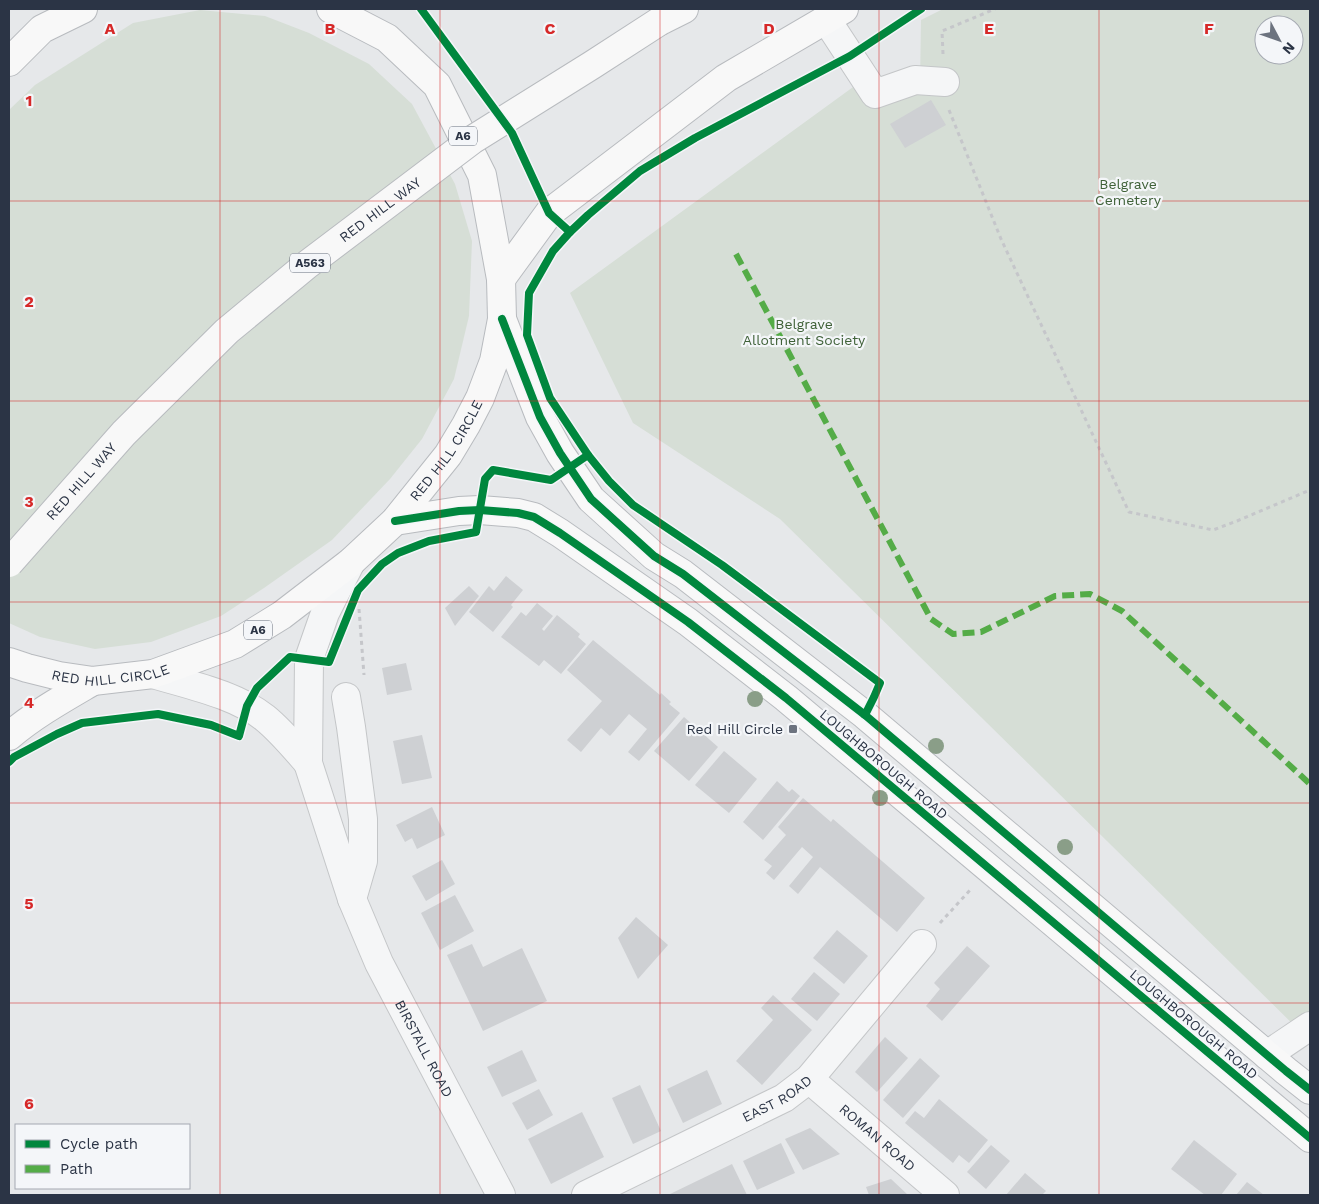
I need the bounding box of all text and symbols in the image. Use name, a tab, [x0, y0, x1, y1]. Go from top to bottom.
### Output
north arrow	[1254, 15, 1304, 65]
text: A	[105, 19, 116, 38]
text: B	[325, 19, 336, 38]
text: C	[545, 19, 556, 38]
text: D	[763, 19, 775, 38]
text: E	[984, 19, 994, 38]
text: F	[1204, 19, 1214, 38]
text: N	[1279, 39, 1298, 58]
text: 1	[26, 91, 32, 110]
road number: A6	[449, 126, 477, 146]
street label: RED HILL WAY	[336, 174, 424, 245]
park label: Belgrave Cemetery	[1095, 176, 1162, 208]
road number: A563	[290, 254, 330, 272]
text: 2	[24, 292, 34, 311]
park label: Belgrave Allotment Society	[743, 316, 866, 348]
street label: RED HILL CIRCLE	[406, 397, 486, 504]
street label: RED HILL WAY	[43, 439, 120, 523]
text: 3	[24, 492, 34, 511]
road number: A6	[244, 620, 272, 640]
street label: RED HILL CIRCLE	[50, 661, 171, 689]
text: 4	[24, 693, 34, 712]
street label: LOUGHBOROUGH ROAD	[817, 706, 951, 822]
place label: Red Hill Circle	[686, 721, 783, 737]
marker: Red Hill Circle	[787, 723, 799, 735]
text: 5	[24, 894, 34, 913]
street label: LOUGHBOROUGH ROAD	[1127, 966, 1261, 1082]
street label: BIRSTALL ROAD	[392, 997, 456, 1100]
street label: EAST ROAD	[740, 1072, 815, 1125]
text: 6	[24, 1094, 34, 1113]
street label: ROMAN ROAD	[836, 1101, 919, 1174]
legend	[15, 1124, 190, 1189]
text: Cycle path	[60, 1135, 138, 1153]
text: Path	[60, 1160, 93, 1178]

